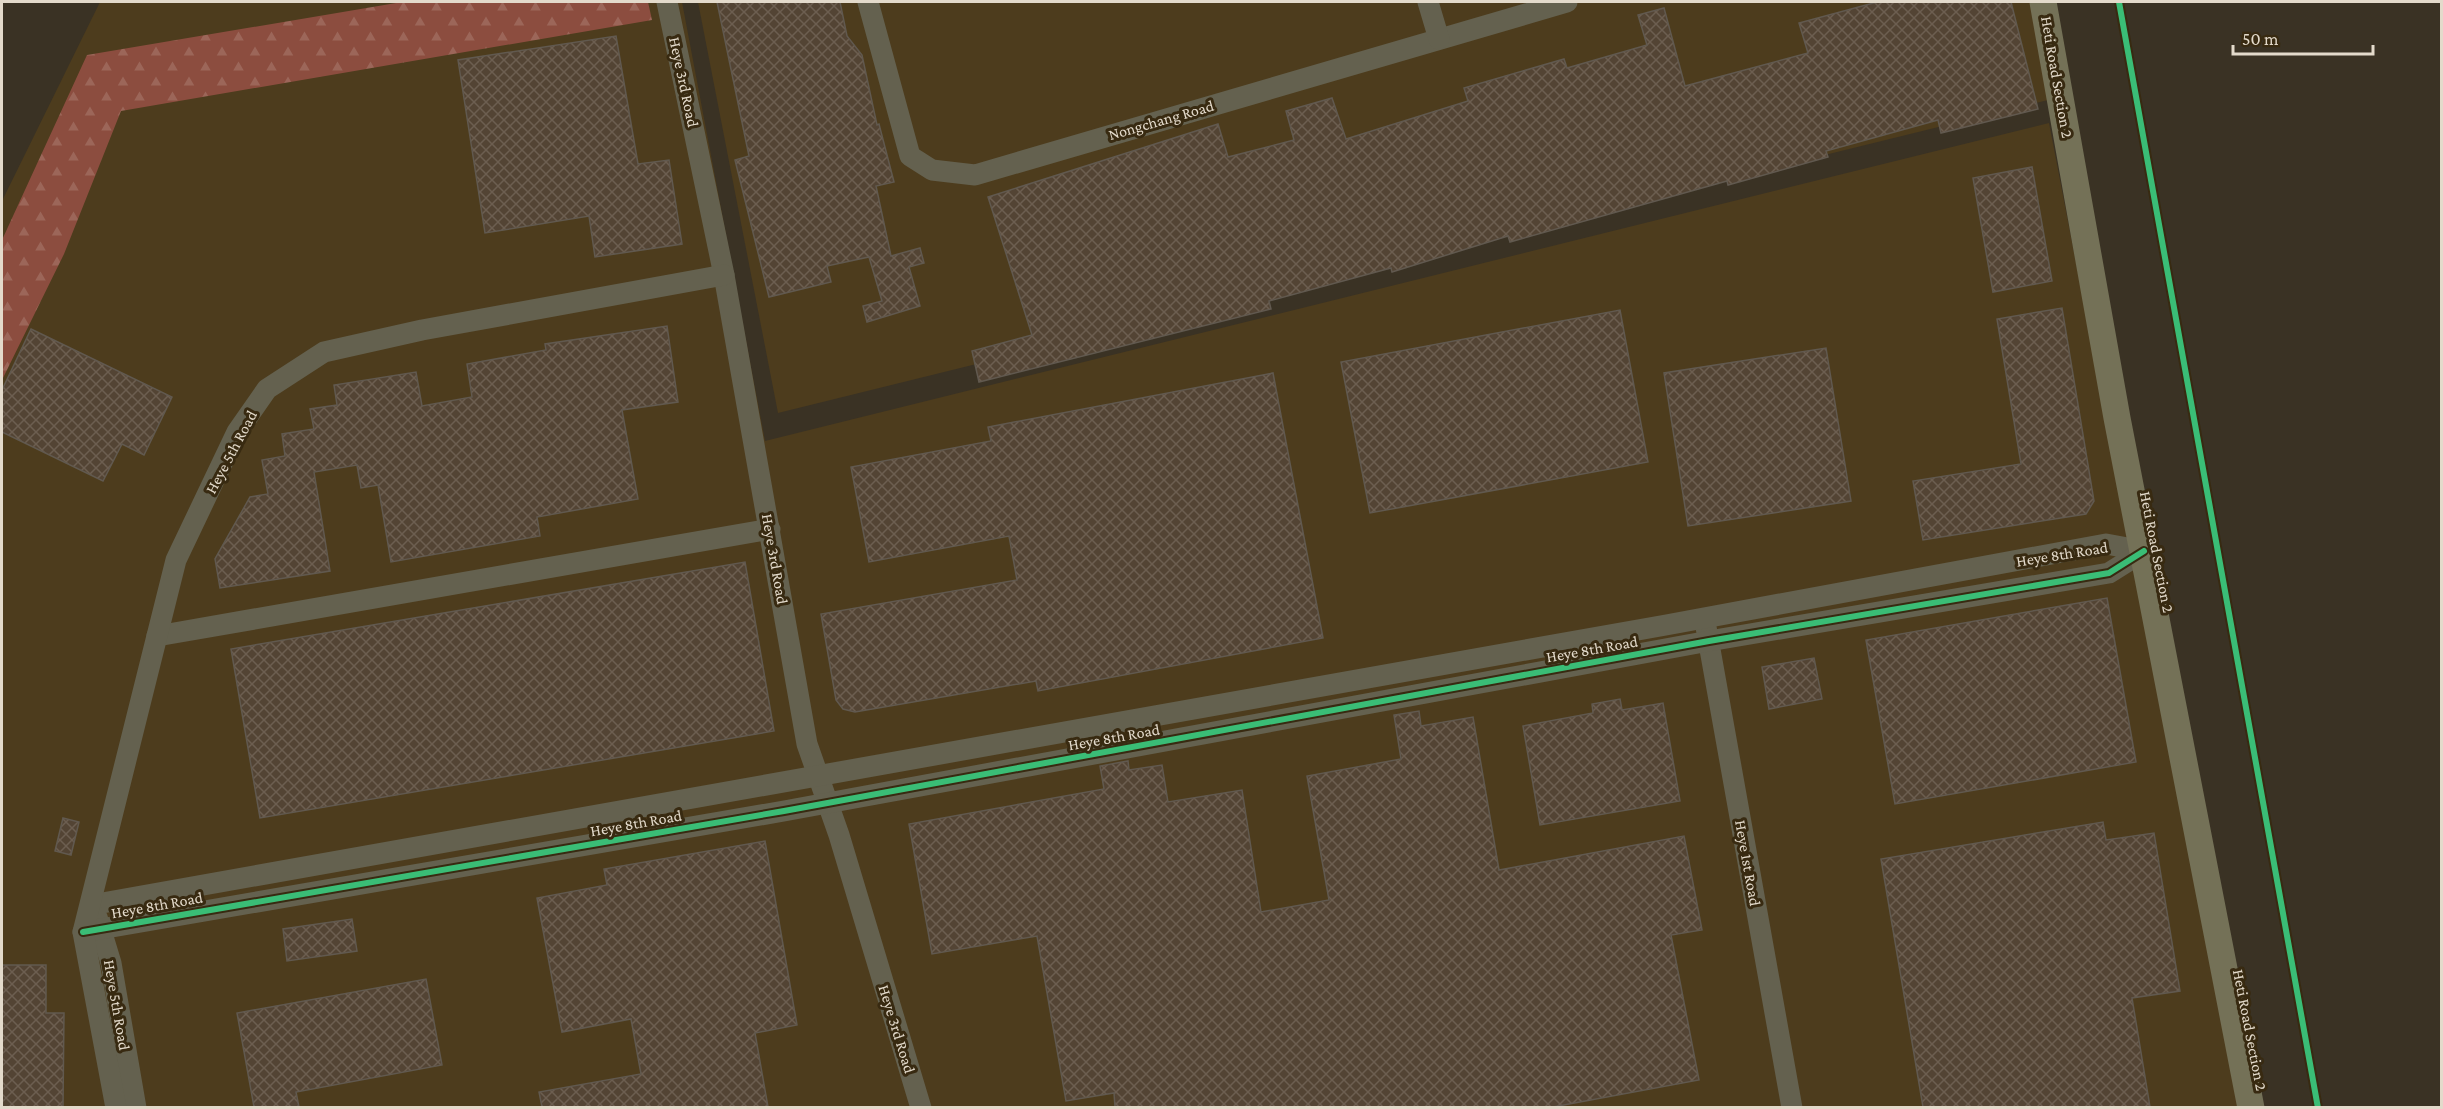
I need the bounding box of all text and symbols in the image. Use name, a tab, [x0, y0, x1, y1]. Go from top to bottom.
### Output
street label: Heti Road Section 2	[2038, 15, 2076, 140]
scale bar	[2233, 18, 2372, 56]
text: 50 m	[2242, 29, 2279, 49]
street label: Heye 3rd Road	[665, 35, 702, 129]
street label: Nongchang Road	[1106, 97, 1217, 144]
street label: Heye 5th Road	[202, 407, 261, 497]
street label: Heti Road Section 2	[2137, 490, 2177, 614]
street label: Heye 3rd Road	[758, 512, 791, 606]
street label: Heye 8th Road	[2015, 538, 2110, 571]
street label: Heye 8th Road	[1545, 632, 1640, 666]
street label: Heye 8th Road	[1067, 720, 1162, 754]
street label: Heye 8th Road	[589, 806, 684, 840]
street label: Heye 1st Road	[1731, 819, 1764, 908]
street label: Heye 8th Road	[110, 888, 205, 922]
street label: Heye 5th Road	[100, 958, 133, 1052]
street label: Heti Road Section 2	[2230, 968, 2270, 1092]
street label: Heye 3rd Road	[875, 983, 919, 1076]

